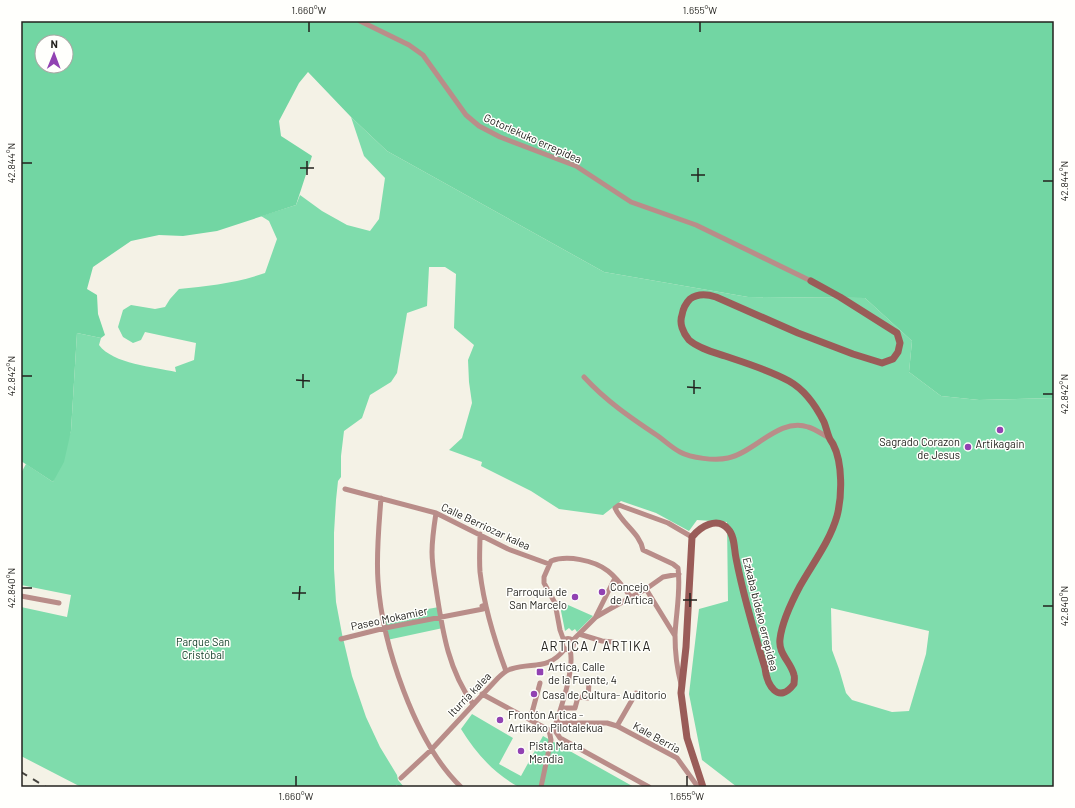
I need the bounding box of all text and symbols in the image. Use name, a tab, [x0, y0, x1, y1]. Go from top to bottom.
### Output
text: 1.660°W	[292, 4, 327, 16]
text: 1.655°W	[683, 4, 717, 16]
north arrow	[34, 34, 74, 74]
text: N	[50, 37, 58, 50]
street label: Gotorlekuko errepidea	[482, 111, 584, 165]
text: 42.844°N	[5, 143, 17, 183]
text: 42.844°N	[1058, 161, 1070, 201]
text: 42.842°N	[5, 356, 17, 396]
text: 42.842°N	[1058, 374, 1070, 414]
marker: Artikagain	[995, 425, 1005, 435]
place label: Sagrado Corazon de Jesus	[879, 435, 960, 461]
place label: Artikagain	[976, 437, 1025, 450]
marker: Sagrado Corazon de Jesus	[963, 442, 973, 452]
street label: Calle Berriozar kalea	[439, 500, 533, 552]
street label: Ezkaba bideko errepidea	[741, 556, 781, 672]
text: 42.840°N	[5, 568, 17, 608]
place label: Concejo de Artica	[610, 580, 653, 606]
place label: Parroquia de San Marcelo	[506, 585, 567, 611]
text: 42.840°N	[1058, 586, 1070, 626]
marker: Concejo de Artica	[597, 587, 607, 597]
marker: Parroquia de San Marcelo	[570, 592, 580, 602]
street label: Paseo Mokamier	[349, 604, 429, 632]
park label: Parque San Cristóbal	[176, 635, 230, 661]
district label: ARTICA / ARTIKA	[541, 638, 651, 654]
place label: Artica, Calle de la Fuente, 4	[548, 660, 617, 686]
marker: Artica, Calle de la Fuente, 4	[535, 667, 545, 677]
street label: Iturria kalea	[445, 669, 493, 719]
place label: Casa de Cultura- Auditorio	[542, 688, 667, 701]
marker: Casa de Cultura- Auditorio	[529, 689, 539, 699]
place label: Frontón Artica - Artikako Pilotalekua	[508, 708, 603, 734]
marker: Frontón Artica - Artikako Pilotalekua	[495, 715, 505, 725]
street label: Kale Berria	[631, 719, 683, 755]
place label: Pista Marta Mendia	[529, 739, 583, 765]
marker: Pista Marta Mendia	[516, 746, 526, 756]
text: 1.660°W	[279, 790, 314, 802]
text: 1.655°W	[670, 790, 704, 802]

